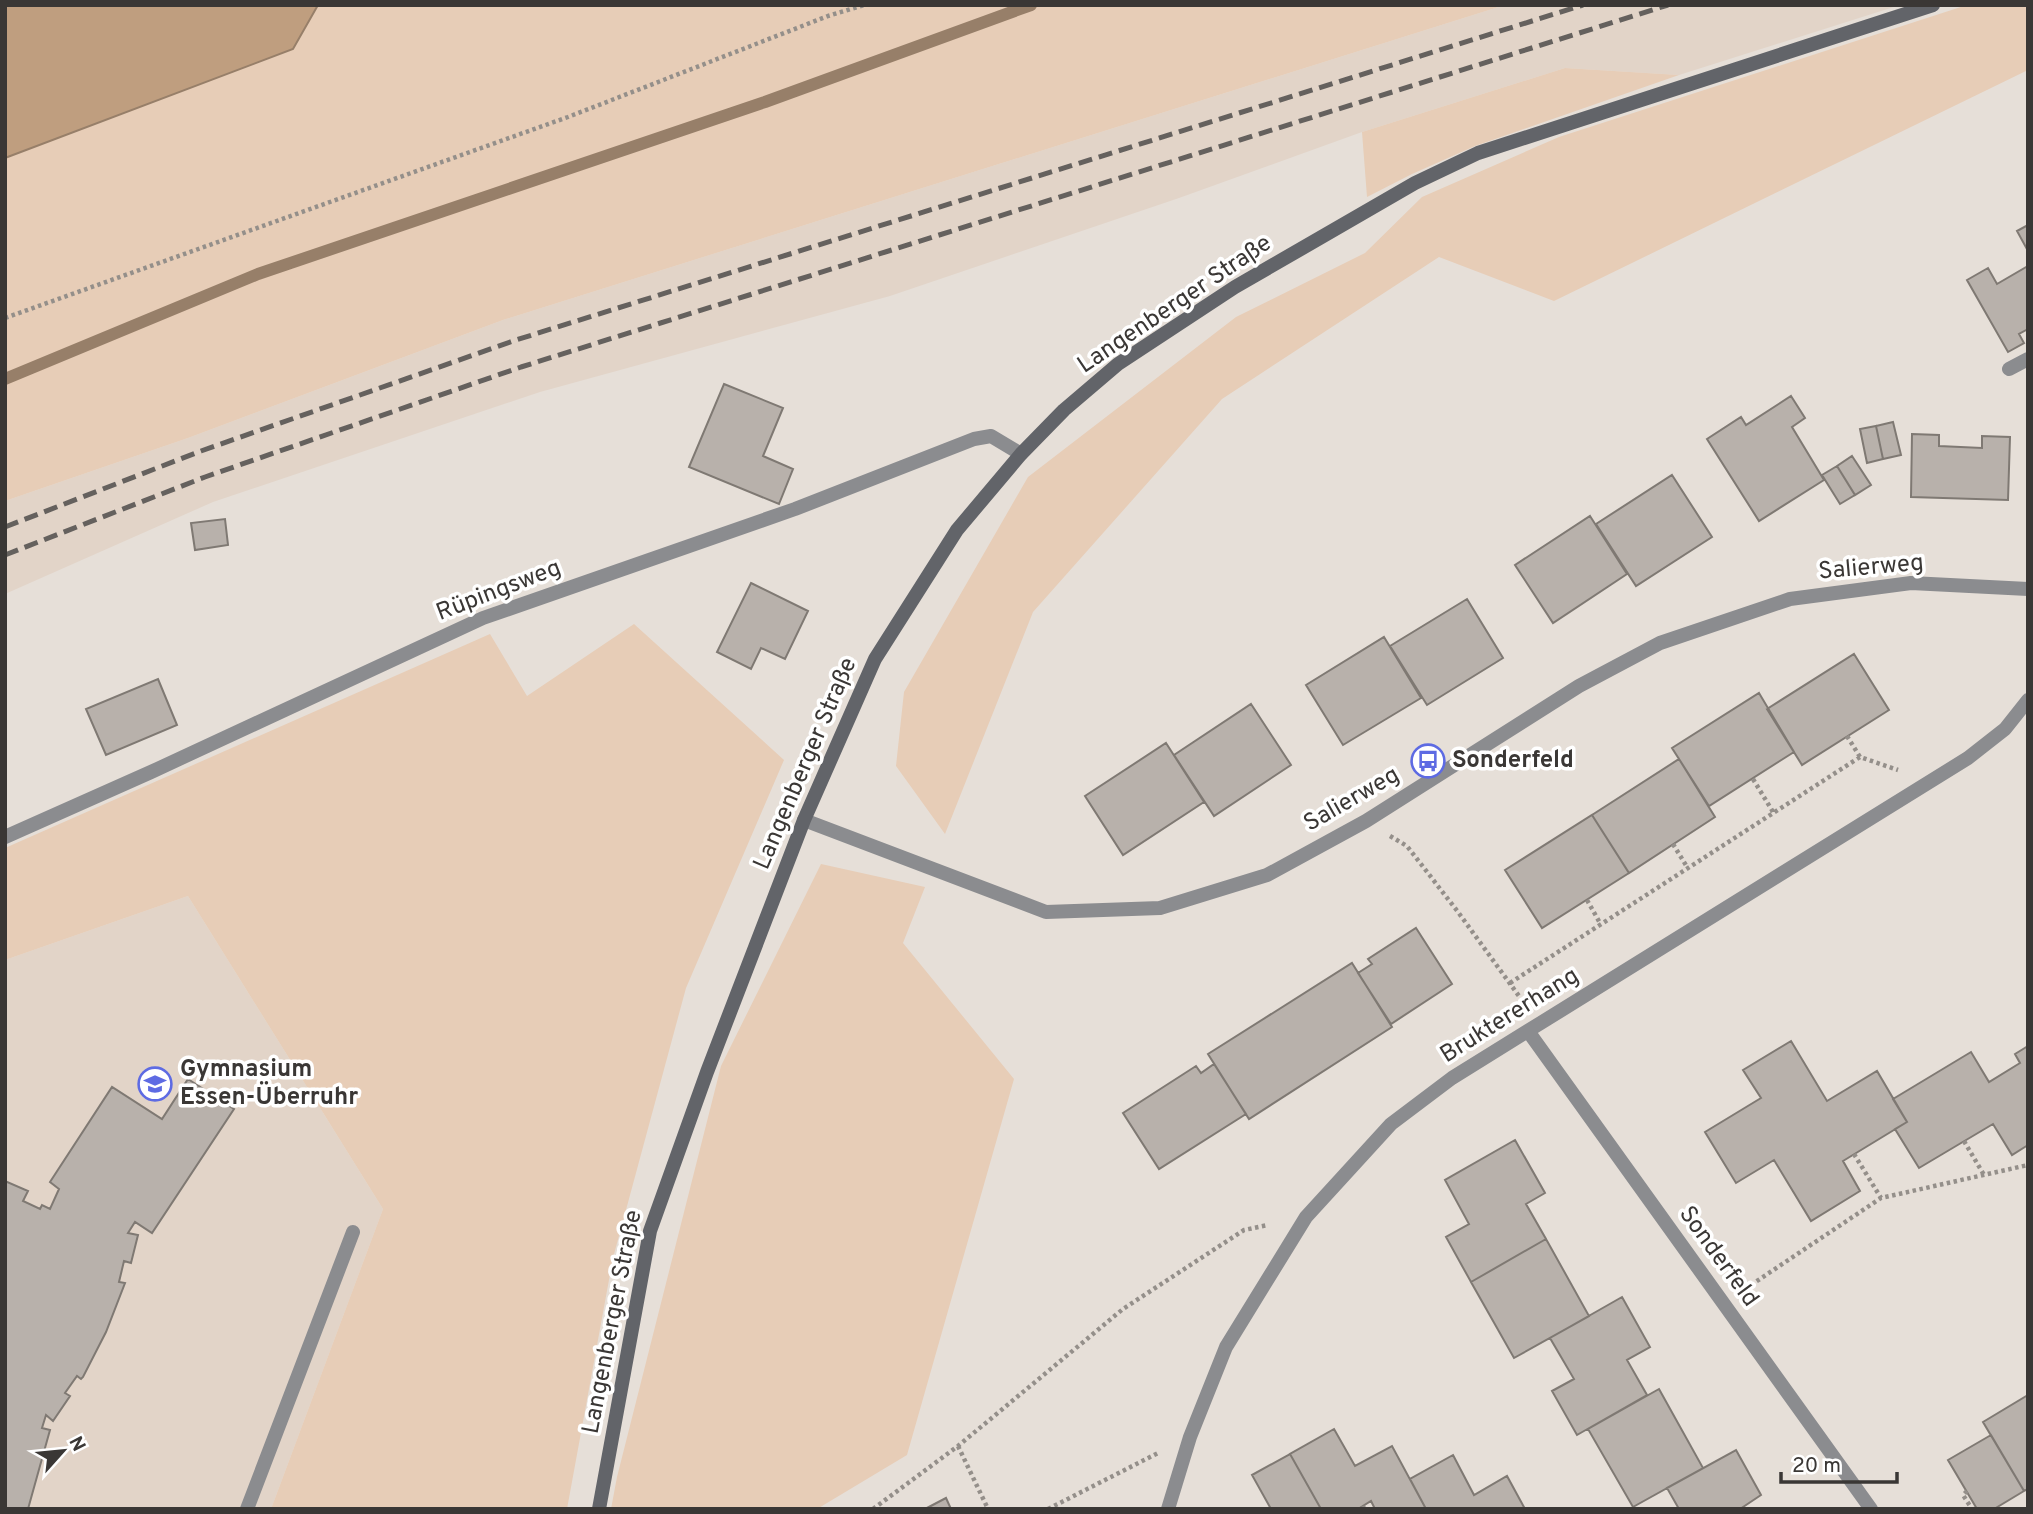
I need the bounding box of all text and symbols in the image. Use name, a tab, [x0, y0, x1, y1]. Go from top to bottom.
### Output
street label: Langenberger Straße	[1072, 229, 1278, 381]
street label: Salierweg	[1817, 548, 1925, 588]
street label: Rüpingsweg	[432, 553, 566, 629]
street label: Langenberger Straße	[748, 653, 864, 875]
bus stop icon: Sonderfeld	[1409, 742, 1447, 780]
place label: Sonderfeld	[1452, 746, 1574, 776]
street label: Salierweg	[1299, 761, 1405, 839]
street label: Bruktererhang	[1435, 961, 1585, 1071]
place label: Gymnasium Essen-Überruhr	[180, 1055, 358, 1113]
school or university icon: Gymnasium Essen-Überruhr	[136, 1065, 174, 1103]
street label: Sonderfeld	[1671, 1201, 1765, 1313]
street label: Langenberger Straße	[577, 1208, 649, 1436]
north arrow	[28, 1416, 98, 1486]
text: N	[63, 1433, 90, 1456]
scale bar	[1781, 1440, 1896, 1484]
text: 20 m	[1792, 1453, 1841, 1480]

